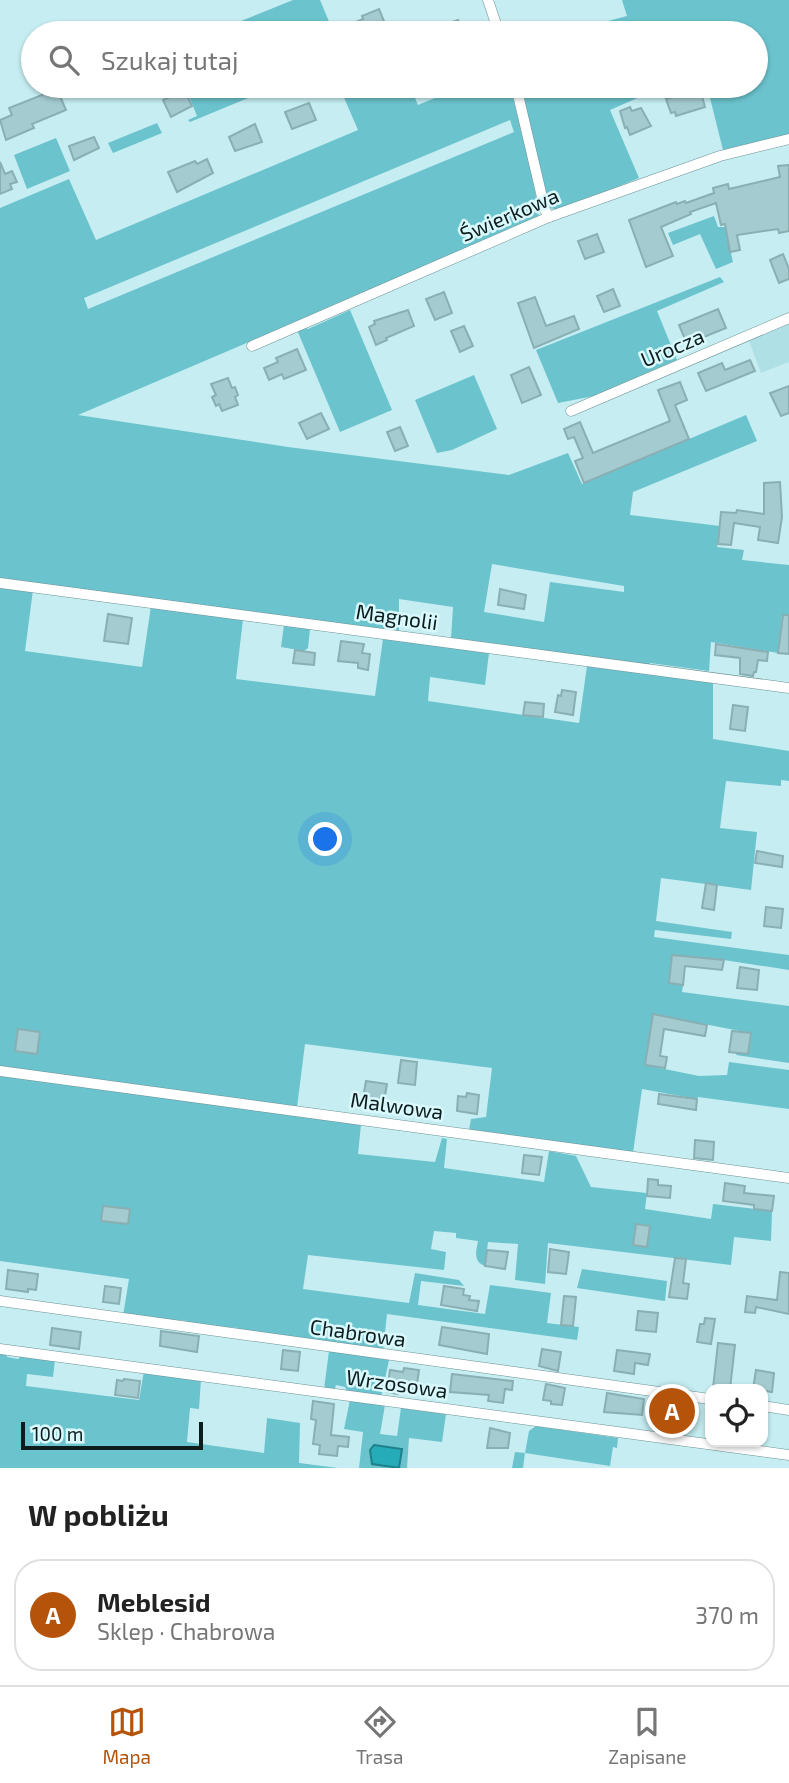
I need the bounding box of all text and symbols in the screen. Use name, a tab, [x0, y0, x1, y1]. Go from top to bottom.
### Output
search box	[21, 21, 768, 98]
icon: search	[45, 41, 83, 79]
text: Szukaj tutaj	[101, 44, 238, 75]
street label: Świerkowa	[456, 182, 562, 246]
street label: Urocza	[636, 322, 708, 372]
street label: Magnolii	[354, 598, 440, 634]
your location	[308, 822, 342, 856]
street label: Malwowa	[349, 1086, 445, 1124]
street label: Chabrowa	[309, 1313, 407, 1351]
street label: Wrzosowa	[345, 1364, 449, 1402]
map controls	[705, 1384, 768, 1447]
button: locate	[705, 1384, 768, 1447]
pin: A	[649, 1385, 695, 1437]
scale bar	[21, 1419, 203, 1451]
text: 100 m	[32, 1422, 83, 1445]
text: W pobliżu	[28, 1496, 169, 1532]
text: Meblesid	[97, 1586, 211, 1617]
text: A	[45, 1601, 61, 1629]
text: 370 m	[695, 1601, 759, 1629]
text: Sklep · Chabrowa	[97, 1617, 275, 1645]
tab: Mapa	[102, 1703, 151, 1768]
tab: Trasa	[356, 1703, 403, 1768]
tab: Zapisane	[608, 1703, 687, 1768]

